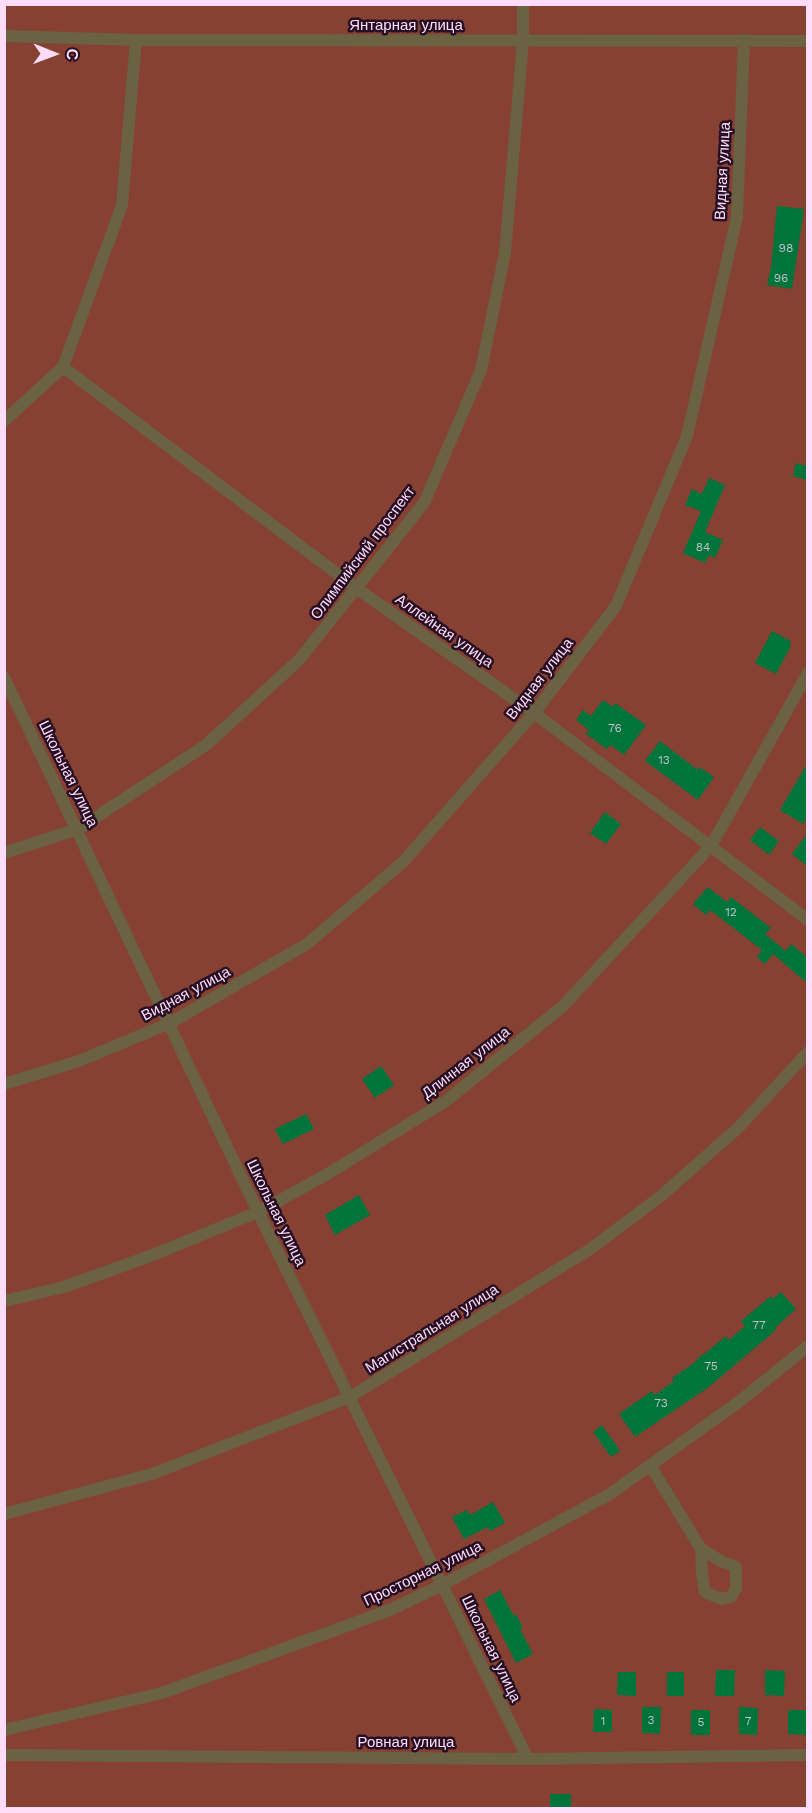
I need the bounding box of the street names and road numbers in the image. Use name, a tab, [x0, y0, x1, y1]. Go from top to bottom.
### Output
street label: Янтарная улица	[349, 17, 463, 35]
street label: Видная улица	[711, 121, 735, 221]
street label: Олимпийский проспект	[307, 483, 419, 623]
street label: Аллейная улица	[392, 591, 496, 671]
street label: Видная улица	[503, 635, 577, 723]
street label: Школьная улица	[34, 718, 102, 830]
street label: Видная улица	[138, 963, 234, 1025]
street label: Длинная улица	[418, 1023, 514, 1103]
street label: Школьная улица	[242, 1157, 310, 1269]
street label: Магистральная улица	[362, 1281, 502, 1377]
street label: Просторная улица	[361, 1538, 485, 1610]
street label: Школьная улица	[457, 1593, 525, 1705]
street label: Ровная улица	[358, 1734, 454, 1752]

